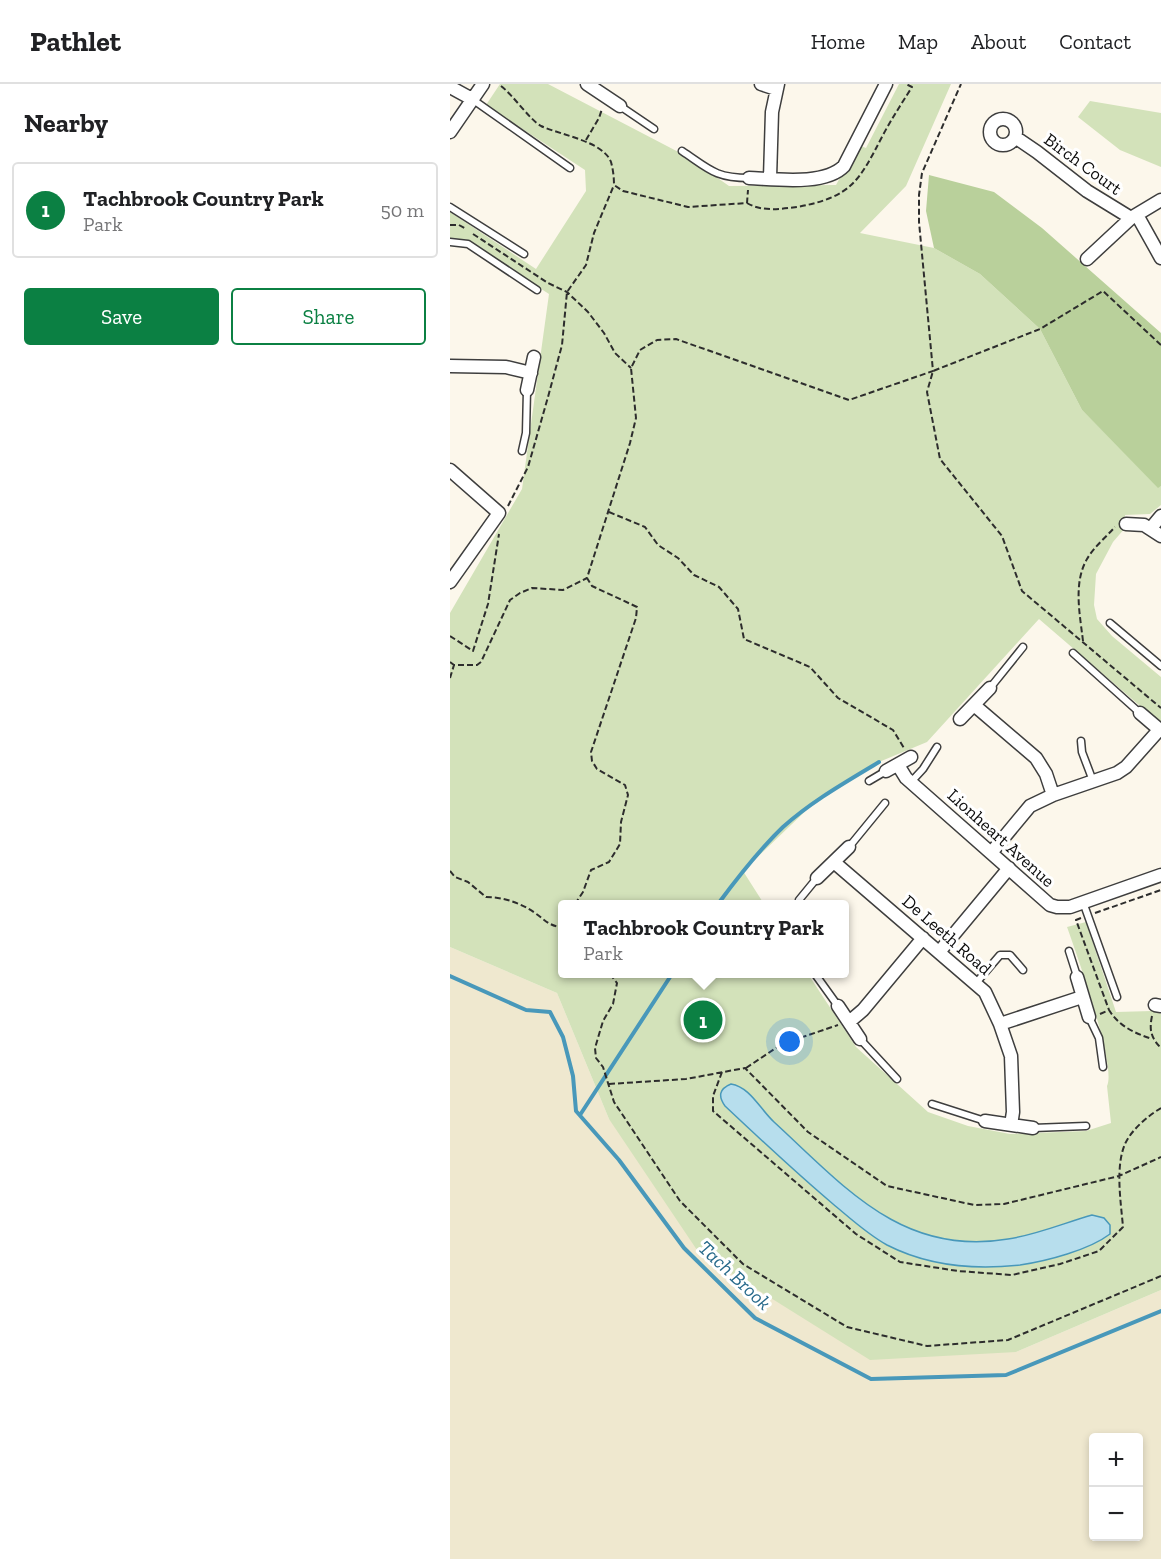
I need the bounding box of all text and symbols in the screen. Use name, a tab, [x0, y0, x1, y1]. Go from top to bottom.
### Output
text: Pathlet	[30, 25, 121, 58]
text: Home	[811, 29, 865, 54]
text: Map	[898, 29, 938, 54]
text: About	[971, 29, 1026, 54]
text: Contact	[1059, 29, 1131, 54]
text: Nearby	[24, 107, 108, 139]
street label: Birch Court	[1040, 128, 1127, 200]
text: Tachbrook Country Park	[83, 185, 324, 212]
text: 1	[41, 198, 50, 222]
text: 50 m	[380, 198, 424, 222]
text: Park	[83, 212, 123, 236]
button: Save	[24, 288, 219, 345]
button: Share	[231, 288, 426, 345]
street label: Lionheart Avenue	[943, 784, 1059, 892]
street label: De Leeth Road	[898, 890, 996, 980]
popup	[558, 900, 849, 978]
text: Tachbrook Country Park	[583, 914, 824, 941]
text: Park	[583, 941, 623, 965]
pin: 1	[684, 998, 722, 1042]
your location	[775, 1027, 804, 1056]
water label: Tach Brook	[694, 1235, 776, 1315]
map controls	[1089, 1433, 1143, 1541]
button: +	[1089, 1433, 1143, 1487]
button: −	[1089, 1487, 1143, 1541]

